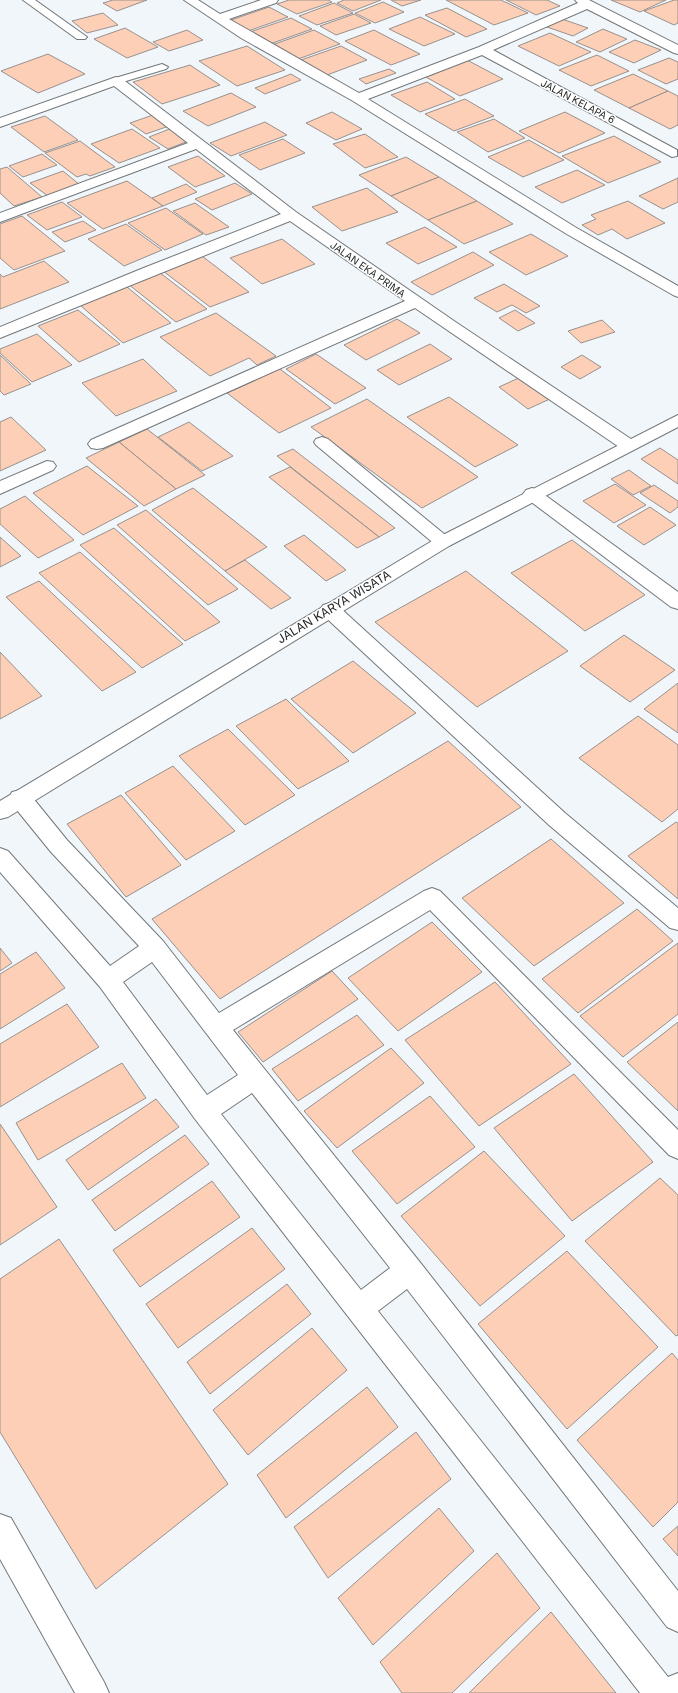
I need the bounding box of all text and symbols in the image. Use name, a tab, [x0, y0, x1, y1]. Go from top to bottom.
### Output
street label: JALAN KELAPA 6	[539, 76, 617, 126]
street label: JALAN EKA PRIMA	[328, 239, 408, 300]
street label: JALAN KARYA WISATA	[274, 567, 393, 646]

